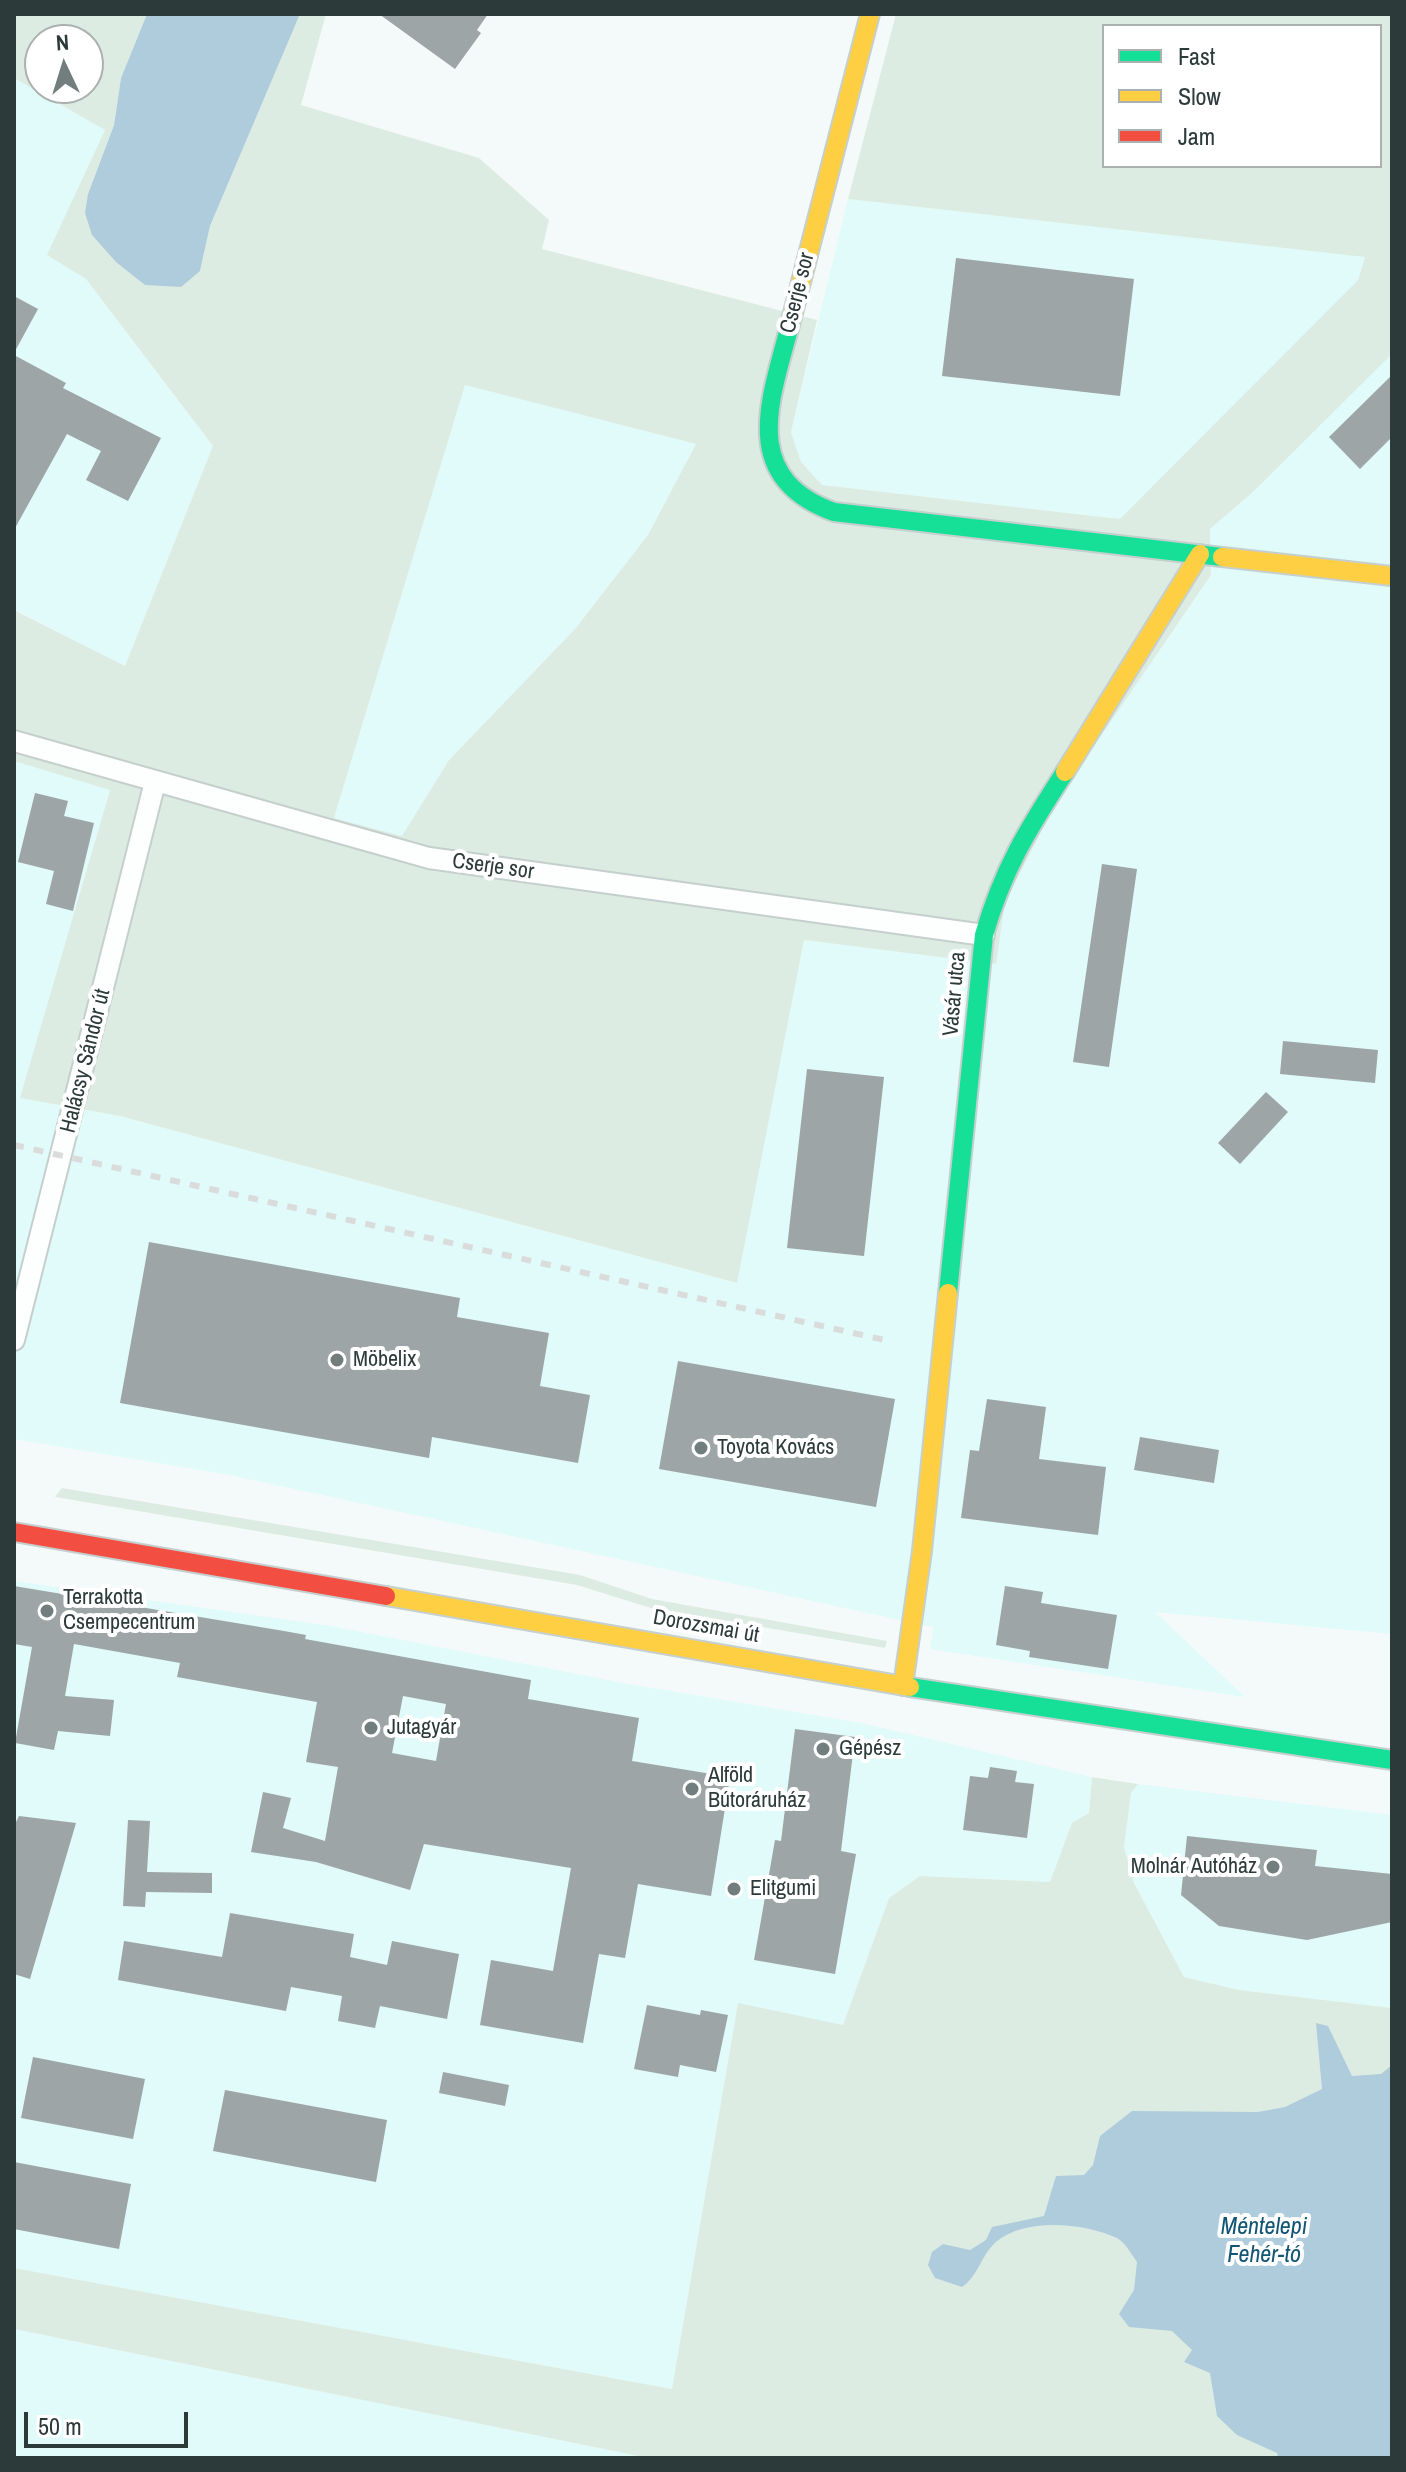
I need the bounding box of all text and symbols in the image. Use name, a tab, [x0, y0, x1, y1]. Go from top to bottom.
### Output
north arrow	[24, 24, 104, 104]
legend	[1102, 24, 1382, 168]
text: N	[55, 27, 70, 57]
text: Fast	[1178, 40, 1215, 72]
text: Slow	[1178, 80, 1221, 112]
text: Jam	[1178, 120, 1215, 152]
street label: Cserje sor	[775, 250, 821, 336]
street label: Cserje sor	[450, 848, 536, 886]
street label: Vásár utca	[938, 951, 972, 1037]
street label: Halácsy Sándor út	[55, 986, 117, 1136]
place label: Möbelix	[353, 1347, 416, 1373]
marker: Möbelix	[328, 1351, 346, 1369]
place label: Toyota Kovács	[717, 1435, 834, 1461]
marker: Toyota Kovács	[692, 1439, 710, 1457]
place label: Terrakotta Csempecentrum	[63, 1585, 195, 1636]
marker: Terrakotta Csempecentrum	[38, 1602, 56, 1620]
street label: Dorozsmai út	[651, 1605, 761, 1649]
place label: Jutagyár	[387, 1715, 456, 1741]
marker: Jutagyár	[362, 1719, 380, 1737]
place label: Gépész	[839, 1736, 901, 1762]
marker: Gépész	[814, 1740, 832, 1758]
place label: Alföld Bútoráruház	[708, 1763, 806, 1814]
marker: Alföld Bútoráruház	[683, 1780, 701, 1798]
place label: Molnár Autóház	[1131, 1854, 1257, 1880]
marker: Molnár Autóház	[1264, 1858, 1282, 1876]
place label: Elitgumi	[750, 1876, 816, 1902]
marker: Elitgumi	[725, 1880, 743, 1898]
water label: Méntelepi Fehér-tó	[1221, 2214, 1307, 2270]
scale bar	[28, 2396, 192, 2446]
text: 50 m	[38, 2410, 82, 2442]

